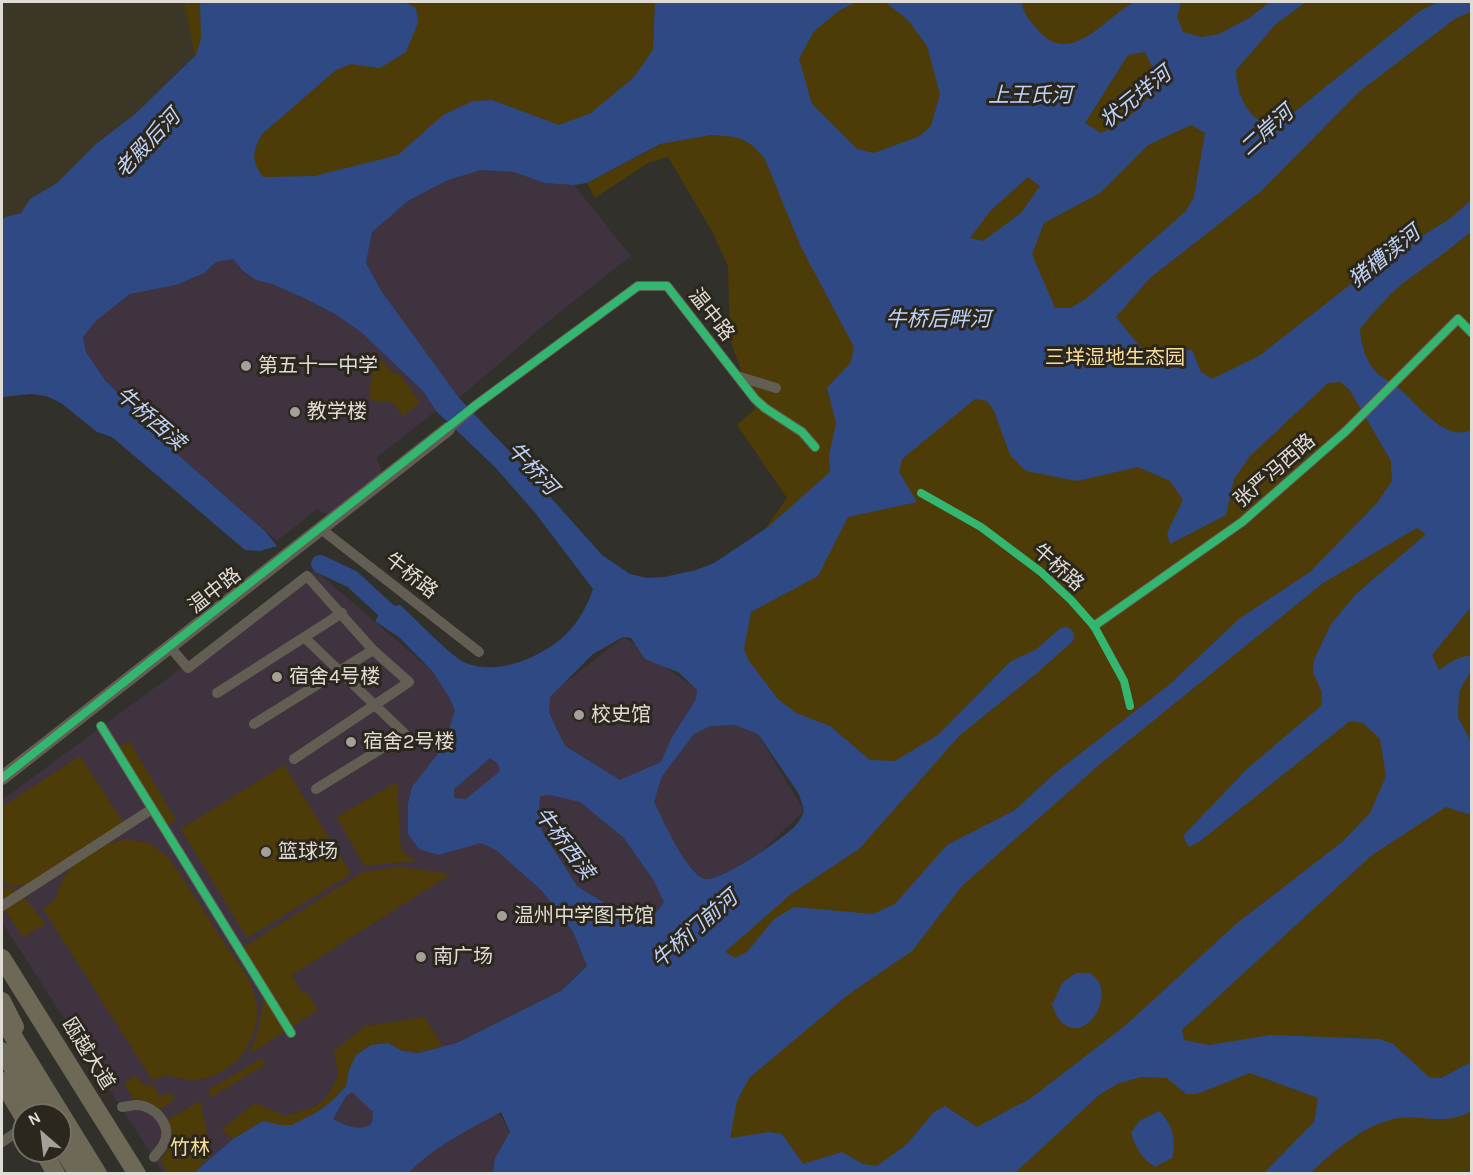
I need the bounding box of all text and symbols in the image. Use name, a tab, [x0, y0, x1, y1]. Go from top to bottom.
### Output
water label: 状元垟河	[1095, 62, 1177, 134]
water label: 上王氏河	[988, 83, 1072, 109]
water label: 二岸河	[1235, 101, 1299, 161]
water label: 老殿后河	[110, 105, 186, 183]
water label: 猪槽渎河	[1344, 221, 1426, 293]
street label: 温中路	[683, 284, 739, 346]
water label: 牛桥后畔河	[886, 307, 990, 333]
park label: 三垟湿地生态园	[1045, 346, 1185, 370]
place label: 第五十一中学	[258, 354, 378, 378]
marker: 第五十一中学	[239, 359, 253, 373]
water label: 牛桥西渎	[110, 382, 190, 456]
place label: 教学楼	[307, 400, 367, 424]
marker: 教学楼	[288, 405, 302, 419]
street label: 张严冯西路	[1229, 429, 1321, 513]
water label: 牛桥河	[501, 437, 563, 501]
street label: 牛桥路	[1027, 539, 1089, 597]
street label: 牛桥路	[380, 548, 442, 604]
street label: 温中路	[184, 563, 246, 619]
place label: 宿舍4号楼	[289, 665, 380, 689]
marker: 宿舍4号楼	[270, 670, 284, 684]
place label: 校史馆	[591, 703, 651, 727]
marker: 校史馆	[572, 708, 586, 722]
place label: 宿舍2号楼	[363, 730, 455, 754]
marker: 宿舍2号楼	[344, 735, 358, 749]
water label: 牛桥西渎	[529, 803, 599, 885]
place label: 篮球场	[278, 840, 338, 864]
marker: 篮球场	[259, 845, 273, 859]
water label: 牛桥门前河	[647, 886, 743, 974]
place label: 温州中学图书馆	[514, 904, 654, 928]
marker: 温州中学图书馆	[495, 909, 509, 923]
place label: 南广场	[433, 945, 493, 969]
marker: 南广场	[414, 950, 428, 964]
street label: 瓯越大道	[57, 1014, 119, 1094]
north arrow	[12, 1103, 72, 1163]
text: N	[25, 1107, 44, 1130]
park label: 竹林	[170, 1136, 210, 1160]

